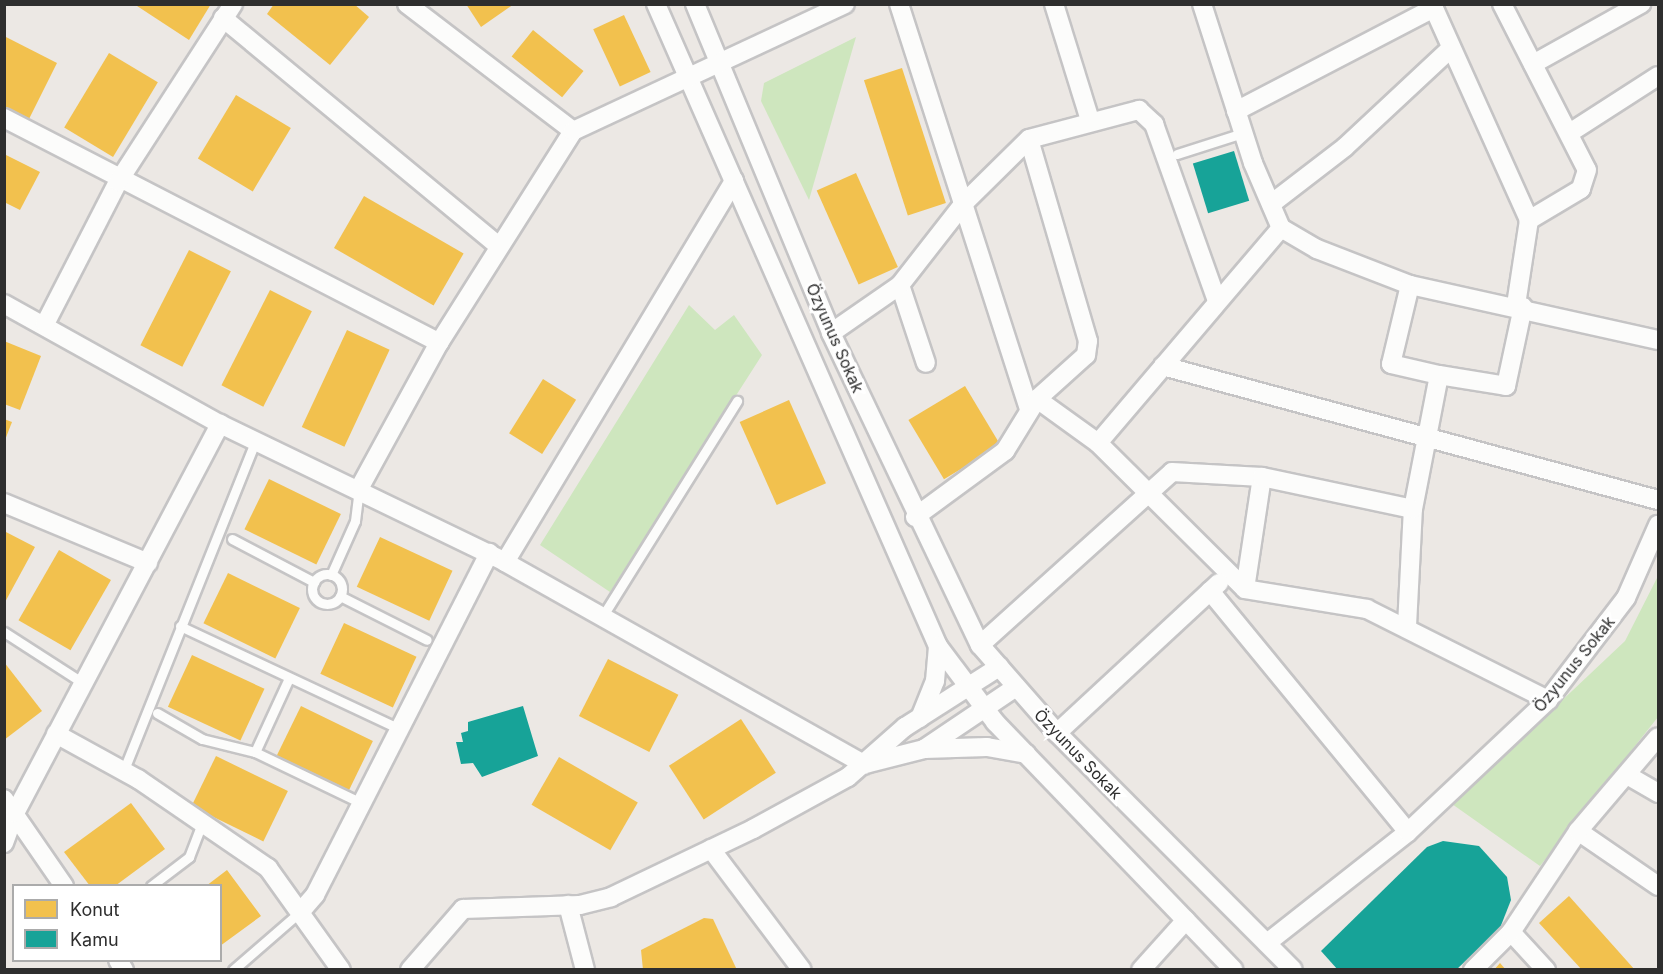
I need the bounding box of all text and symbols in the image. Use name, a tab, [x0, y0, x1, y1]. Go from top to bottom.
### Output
street label: Özyunus Sokak	[802, 280, 868, 396]
street label: Özyunus Sokak	[1529, 612, 1619, 716]
street label: Özyunus Sokak	[1030, 705, 1126, 803]
legend	[12, 884, 222, 962]
text: Konut	[70, 899, 119, 920]
text: Kamu	[70, 929, 119, 950]

